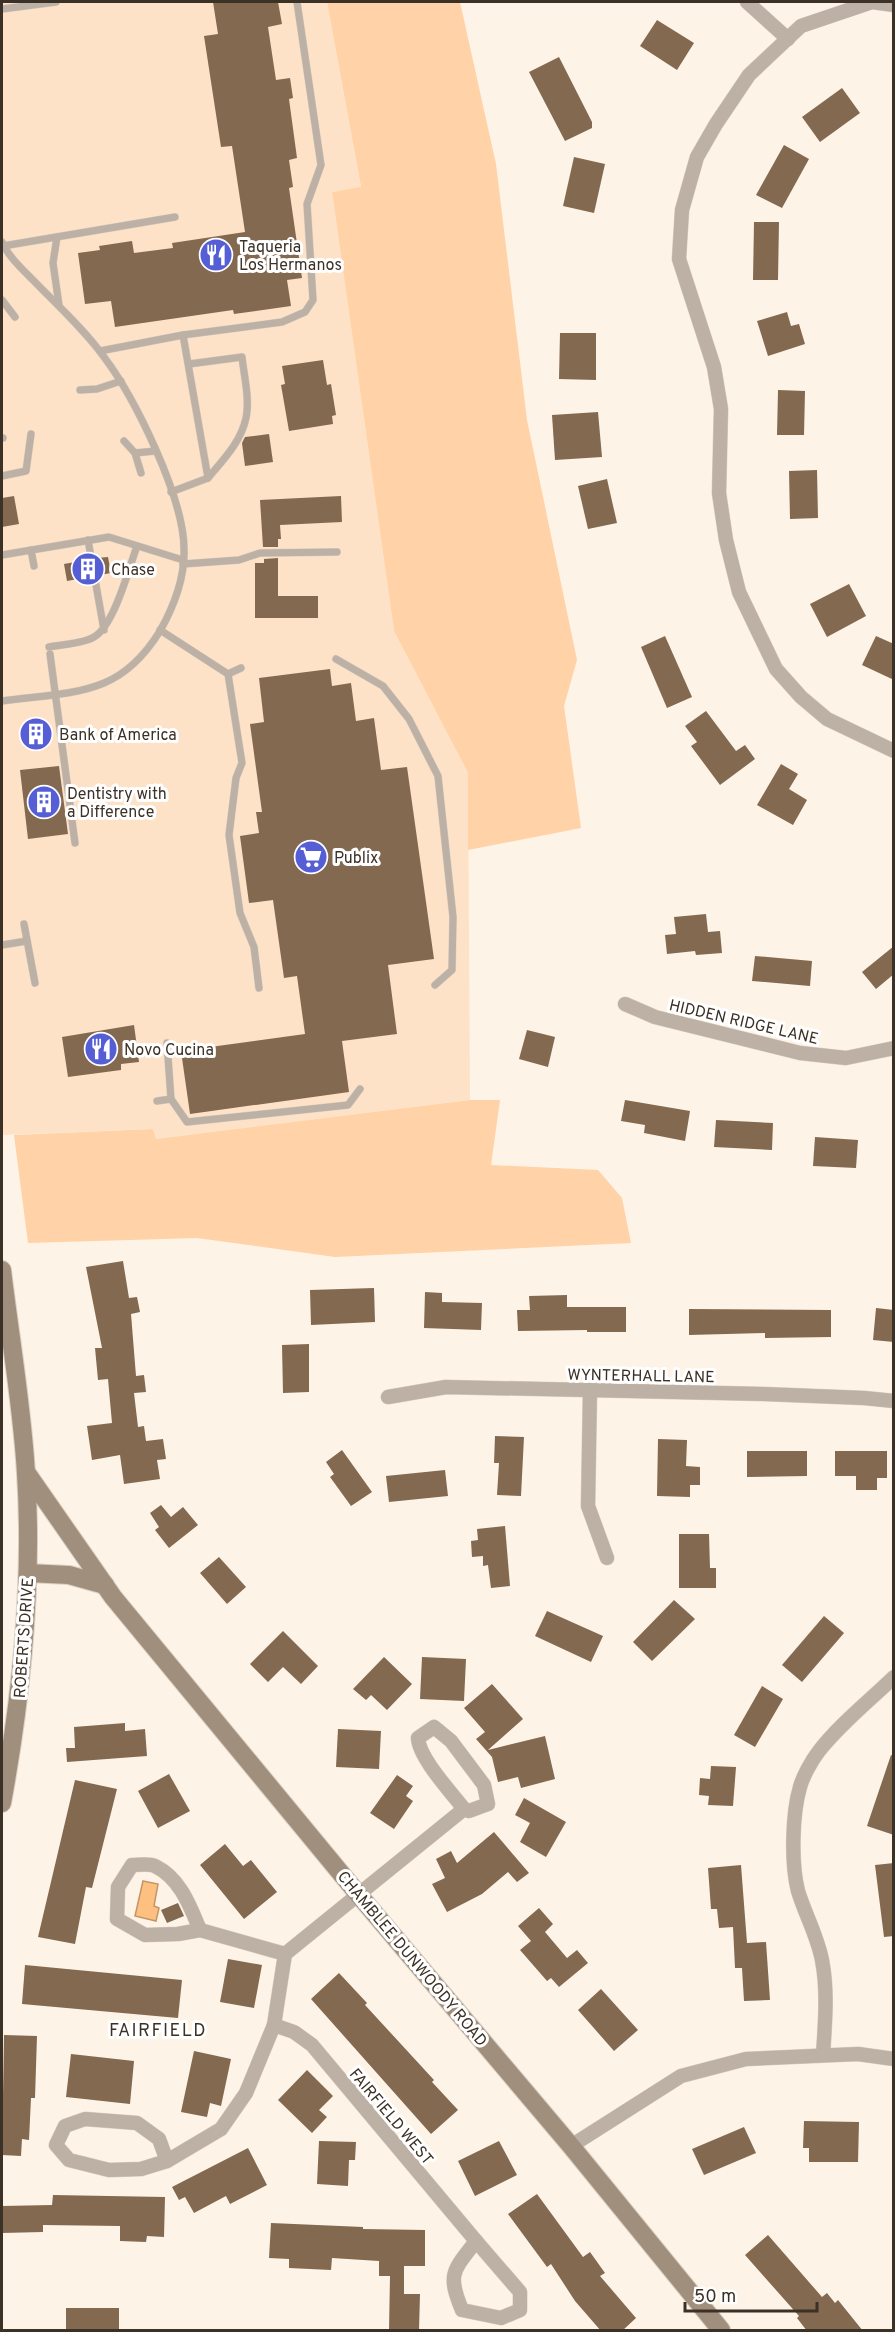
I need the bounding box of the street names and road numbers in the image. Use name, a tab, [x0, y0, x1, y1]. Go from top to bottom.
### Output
street label: HIDDEN RIDGE LANE	[667, 996, 820, 1050]
street label: WYNTERHALL LANE	[567, 1366, 715, 1388]
street label: ROBERTS DRIVE	[11, 1577, 39, 1699]
street label: CHAMBLEE DUNWOODY ROAD	[332, 1867, 491, 2051]
street label: FAIRFIELD WEST	[344, 2065, 437, 2170]

